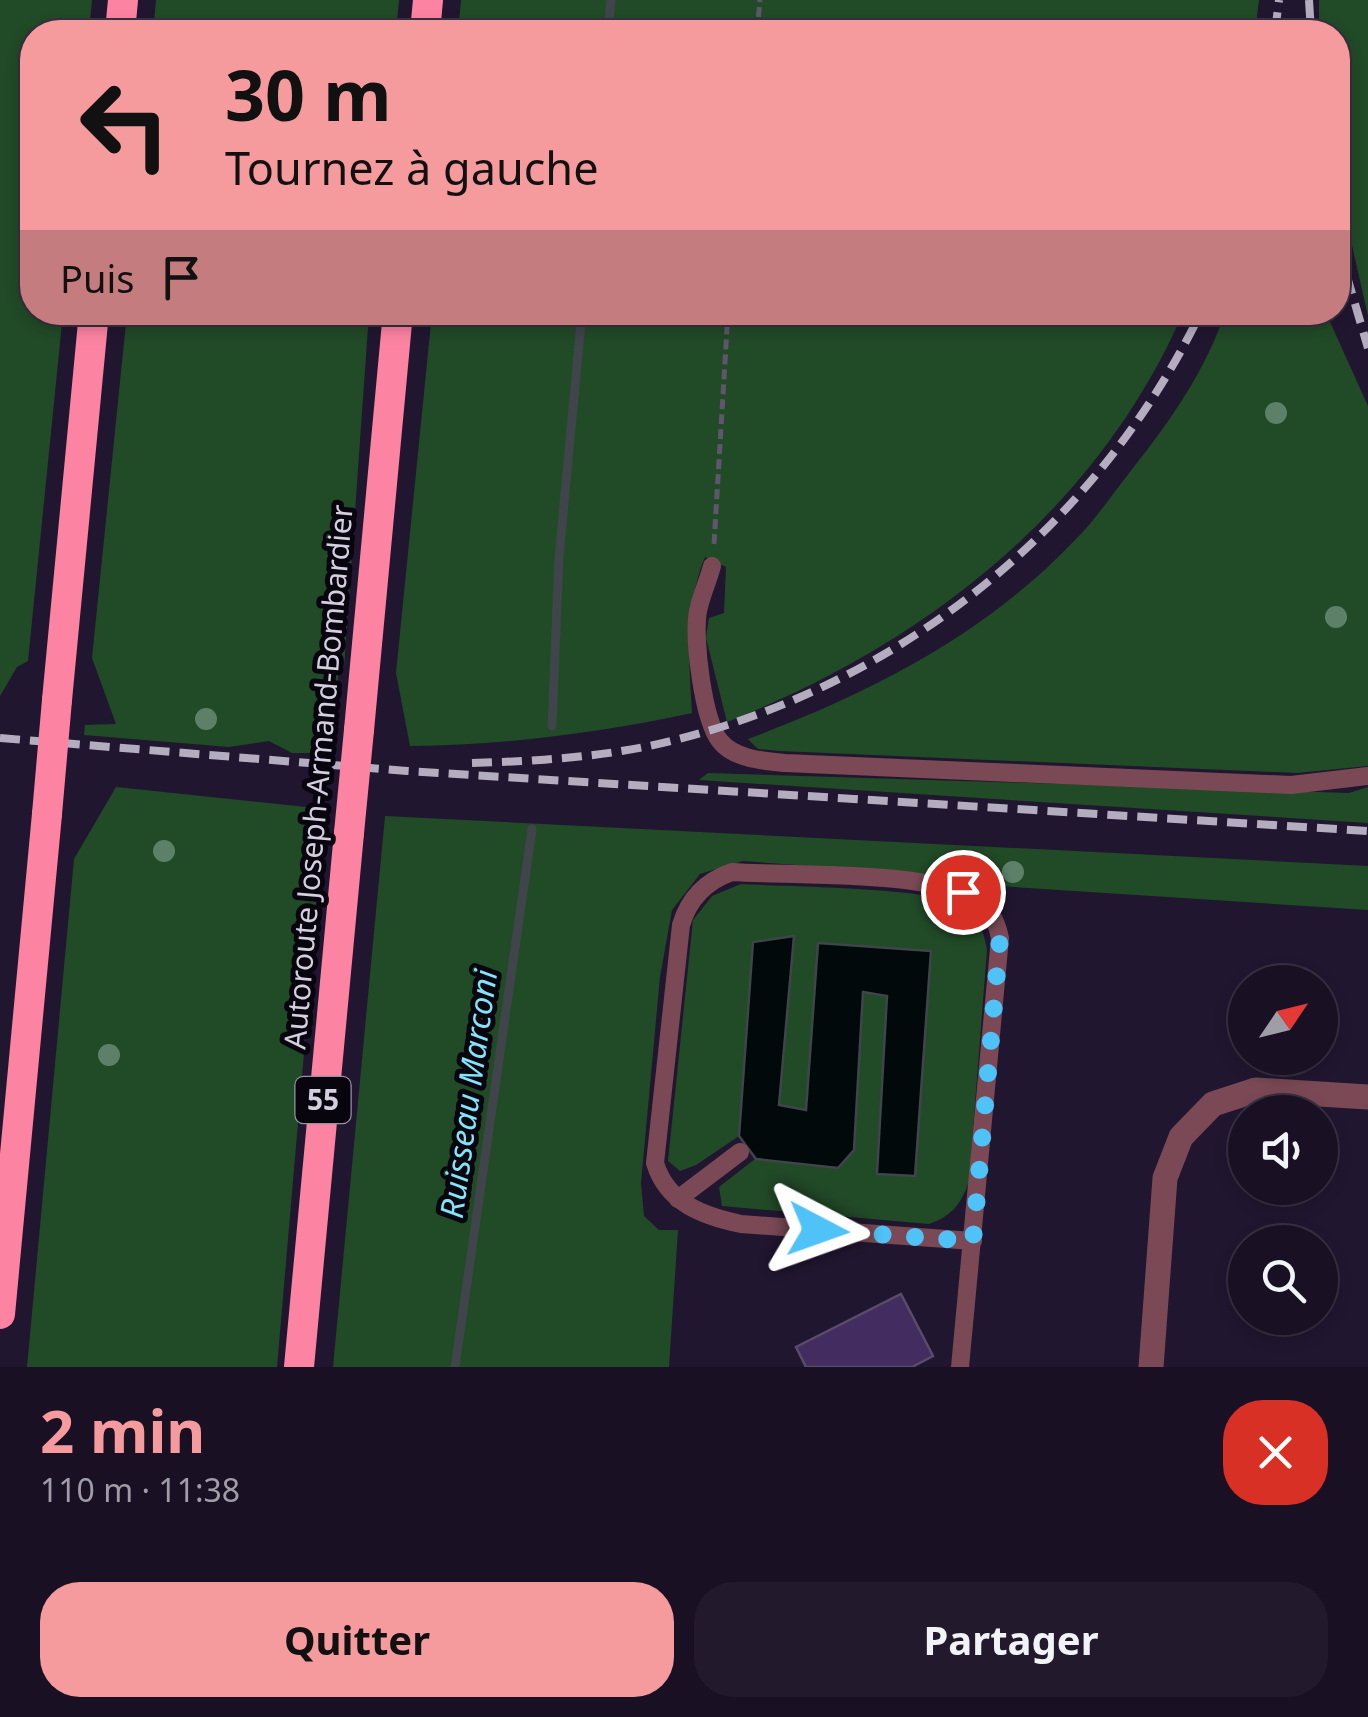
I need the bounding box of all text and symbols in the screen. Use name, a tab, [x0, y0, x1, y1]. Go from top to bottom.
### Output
text: 30 m	[225, 46, 392, 142]
icon: left	[60, 60, 190, 190]
text: Tournez à gauche	[225, 137, 599, 198]
icon: arrive	[154, 250, 209, 305]
text: Puis	[60, 252, 134, 304]
street label: Autoroute Joseph-Armand-Bombardier	[273, 503, 362, 1051]
pin	[921, 850, 1006, 935]
icon: arrive	[936, 865, 991, 920]
north arrow	[1228, 965, 1338, 1075]
map controls	[1228, 965, 1338, 1335]
water label: Ruisseau Marconi	[429, 966, 506, 1221]
road number: 55	[296, 1077, 350, 1123]
button: sound	[1228, 1095, 1338, 1205]
position arrow	[766, 1178, 870, 1282]
button: search	[1228, 1225, 1338, 1335]
text: 2 min	[40, 1389, 205, 1471]
button: close	[1223, 1400, 1328, 1505]
text: 110 m · 11:38	[40, 1468, 240, 1511]
button: Quitter	[40, 1582, 674, 1697]
button: Partager	[694, 1582, 1328, 1697]

